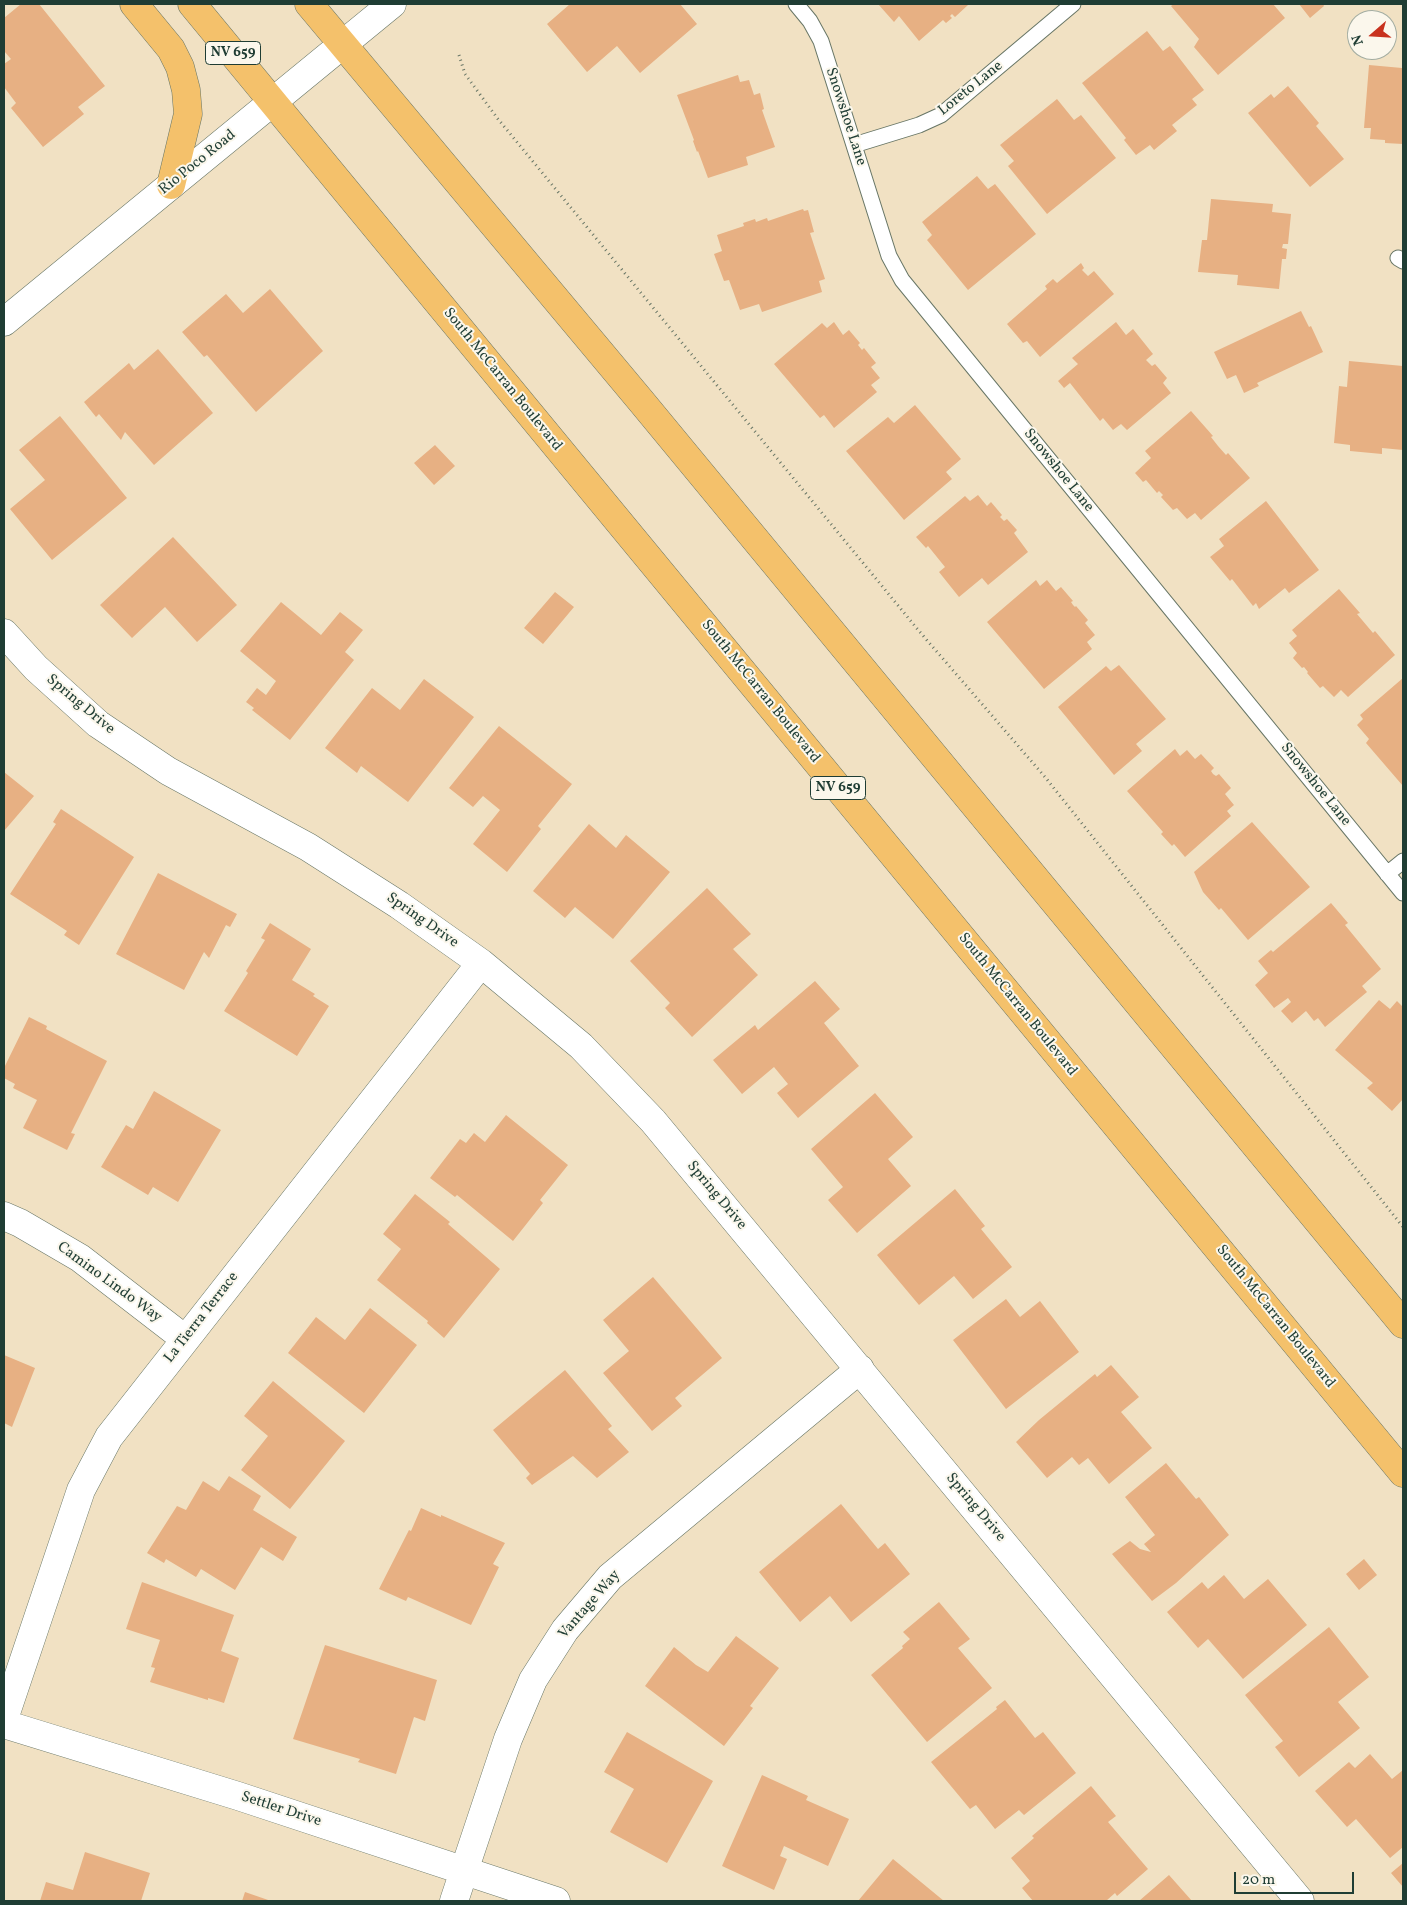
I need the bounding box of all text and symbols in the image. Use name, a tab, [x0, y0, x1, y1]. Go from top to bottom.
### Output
north arrow	[1347, 10, 1397, 60]
text: N	[1348, 32, 1369, 48]
road number: NV 659	[206, 42, 260, 64]
street label: Loreto Lane	[935, 58, 1007, 120]
street label: Snowshoe Lane	[821, 66, 869, 168]
street label: Rio Poco Road	[156, 127, 240, 199]
street label: South McCarran Boulevard	[439, 305, 565, 455]
street label: Snowshoe Lane	[1019, 426, 1097, 516]
street label: South McCarran Boulevard	[697, 617, 823, 767]
street label: Spring Drive	[42, 671, 118, 739]
street label: Snowshoe Lane	[1276, 740, 1354, 830]
road number: NV 659	[810, 776, 866, 800]
street label: Spring Drive	[382, 890, 462, 952]
street label: South McCarran Boulevard	[954, 930, 1080, 1080]
street label: Spring Drive	[682, 1158, 750, 1234]
street label: Camino Lindo Way	[53, 1239, 165, 1327]
street label: South McCarran Boulevard	[1212, 1242, 1338, 1392]
street label: La Tierra Terrace	[161, 1269, 243, 1367]
street label: Spring Drive	[941, 1470, 1009, 1546]
street label: Vantage Way	[555, 1567, 625, 1643]
street label: Settler Drive	[239, 1789, 323, 1831]
scale bar	[1237, 1862, 1357, 1894]
text: 20 m	[1242, 1870, 1275, 1891]

